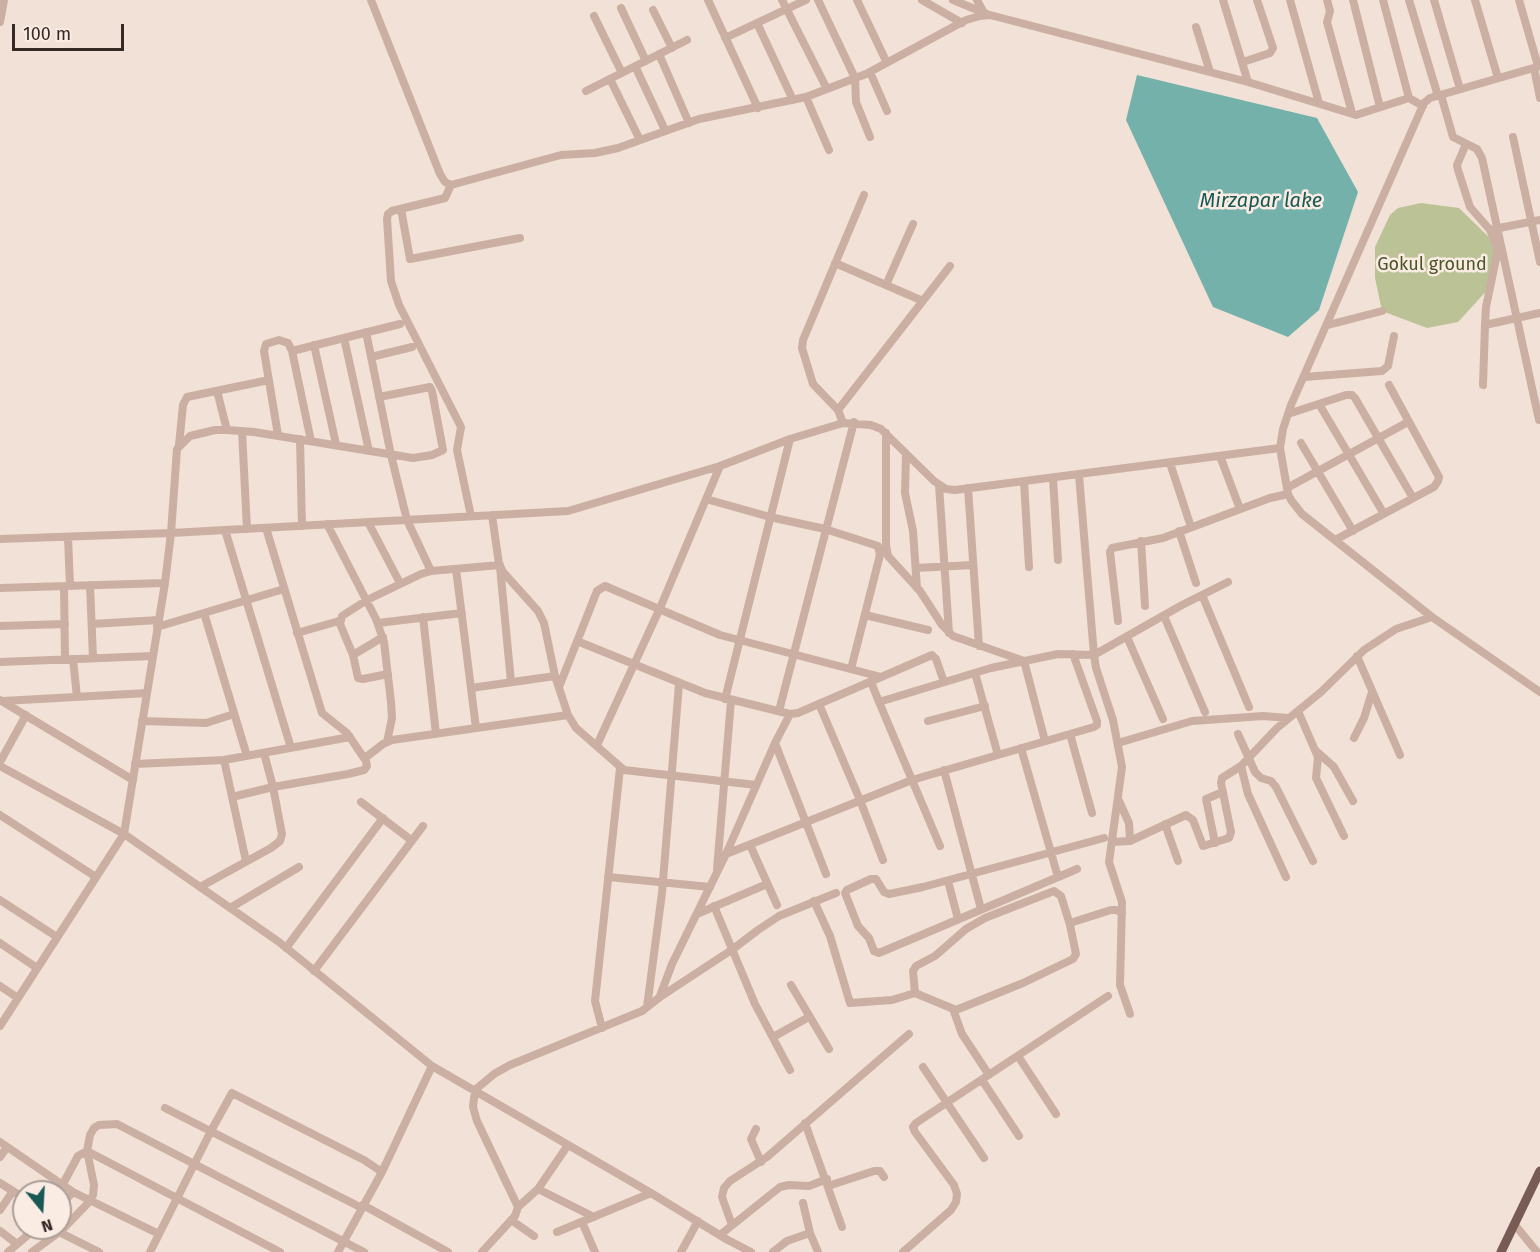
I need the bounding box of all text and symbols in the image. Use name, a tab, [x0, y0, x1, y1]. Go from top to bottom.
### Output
scale bar	[15, 12, 128, 50]
text: 100 m	[23, 23, 71, 45]
water label: Mirzapar lake	[1200, 189, 1322, 213]
park label: Gokul ground	[1377, 254, 1487, 276]
north arrow	[12, 1180, 72, 1240]
text: N	[39, 1215, 55, 1236]

